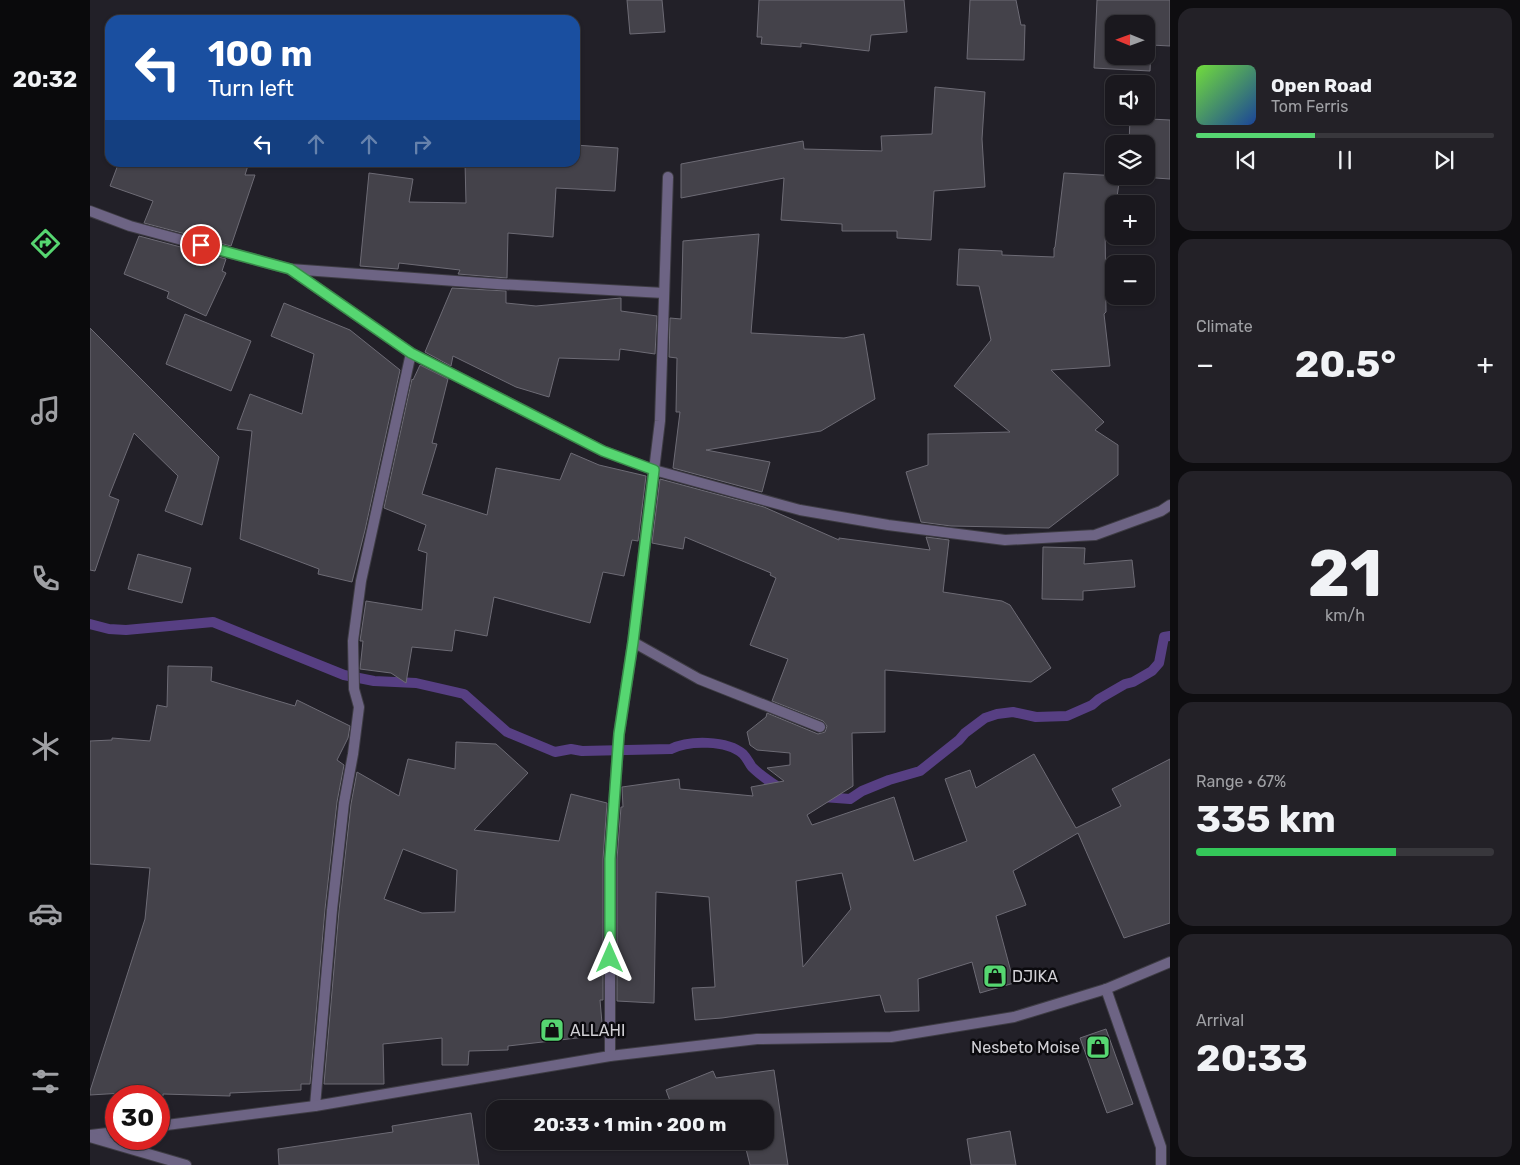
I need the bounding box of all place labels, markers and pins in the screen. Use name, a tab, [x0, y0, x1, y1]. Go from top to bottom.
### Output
pin	[180, 224, 222, 266]
shop icon: DJIKA	[982, 963, 1008, 989]
place label: DJIKA	[1012, 967, 1058, 986]
shop icon: ALLAHI	[539, 1017, 565, 1043]
place label: ALLAHI	[570, 1021, 625, 1040]
shop icon: Nesbeto Moise	[1085, 1034, 1111, 1060]
place label: Nesbeto Moise	[971, 1038, 1080, 1057]

